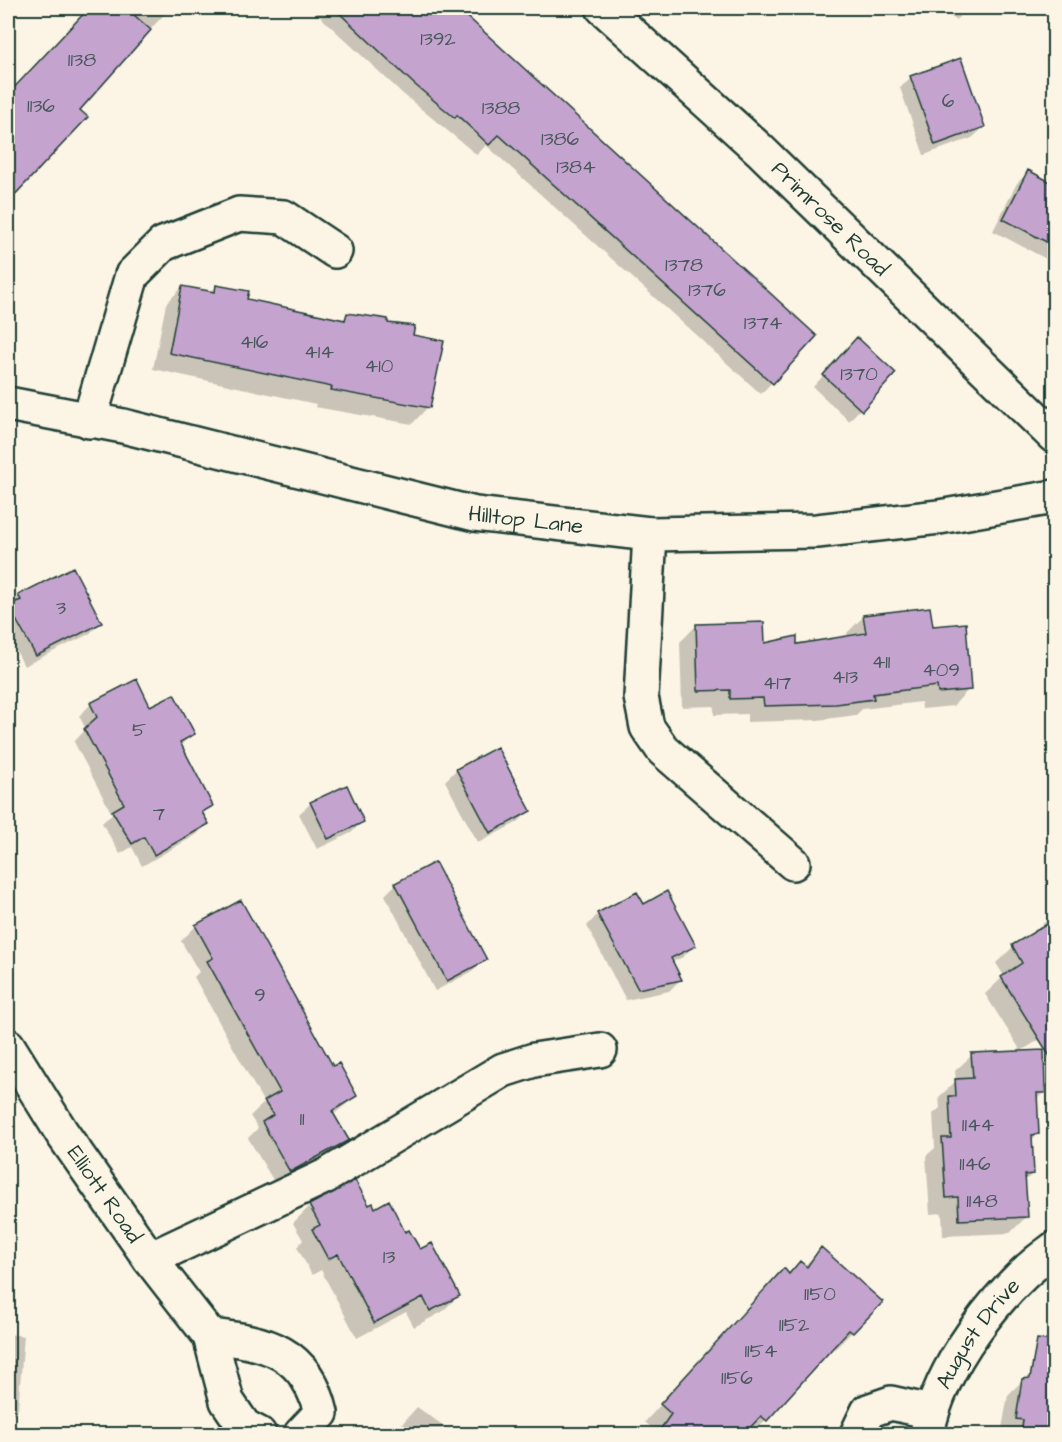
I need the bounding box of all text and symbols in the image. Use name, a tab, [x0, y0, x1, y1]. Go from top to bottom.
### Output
house number: 1392	[420, 25, 456, 53]
house number: 1138	[68, 46, 96, 74]
house number: 6	[942, 87, 955, 115]
house number: 1136	[27, 92, 55, 120]
house number: 1388	[482, 94, 520, 122]
house number: 1386	[541, 125, 580, 153]
house number: 1384	[556, 153, 596, 181]
street label: Primrose Road	[765, 154, 896, 283]
house number: 1378	[665, 251, 703, 279]
house number: 1376	[688, 276, 726, 304]
house number: 1374	[744, 309, 783, 337]
house number: 416	[240, 328, 269, 356]
house number: 414	[304, 338, 334, 366]
house number: 410	[365, 352, 394, 380]
house number: 1370	[840, 360, 878, 388]
street label: Hilltop Lane	[467, 498, 585, 542]
house number: 3	[56, 594, 66, 622]
house number: 411	[872, 648, 891, 676]
house number: 409	[922, 656, 960, 684]
house number: 413	[832, 663, 858, 691]
house number: 417	[763, 669, 791, 697]
house number: 5	[132, 716, 146, 744]
house number: 7	[153, 800, 165, 828]
house number: 9	[254, 981, 266, 1009]
house number: 11	[299, 1105, 305, 1133]
house number: 1144	[962, 1111, 995, 1139]
street label: Elliott Road	[60, 1139, 150, 1249]
house number: 1146	[959, 1150, 991, 1178]
house number: 1148	[966, 1187, 998, 1215]
house number: 13	[383, 1243, 395, 1271]
street label: August Drive	[928, 1271, 1027, 1394]
house number: 1150	[804, 1280, 836, 1308]
house number: 1152	[779, 1311, 810, 1339]
house number: 1154	[745, 1337, 778, 1365]
house number: 1156	[721, 1364, 753, 1392]

